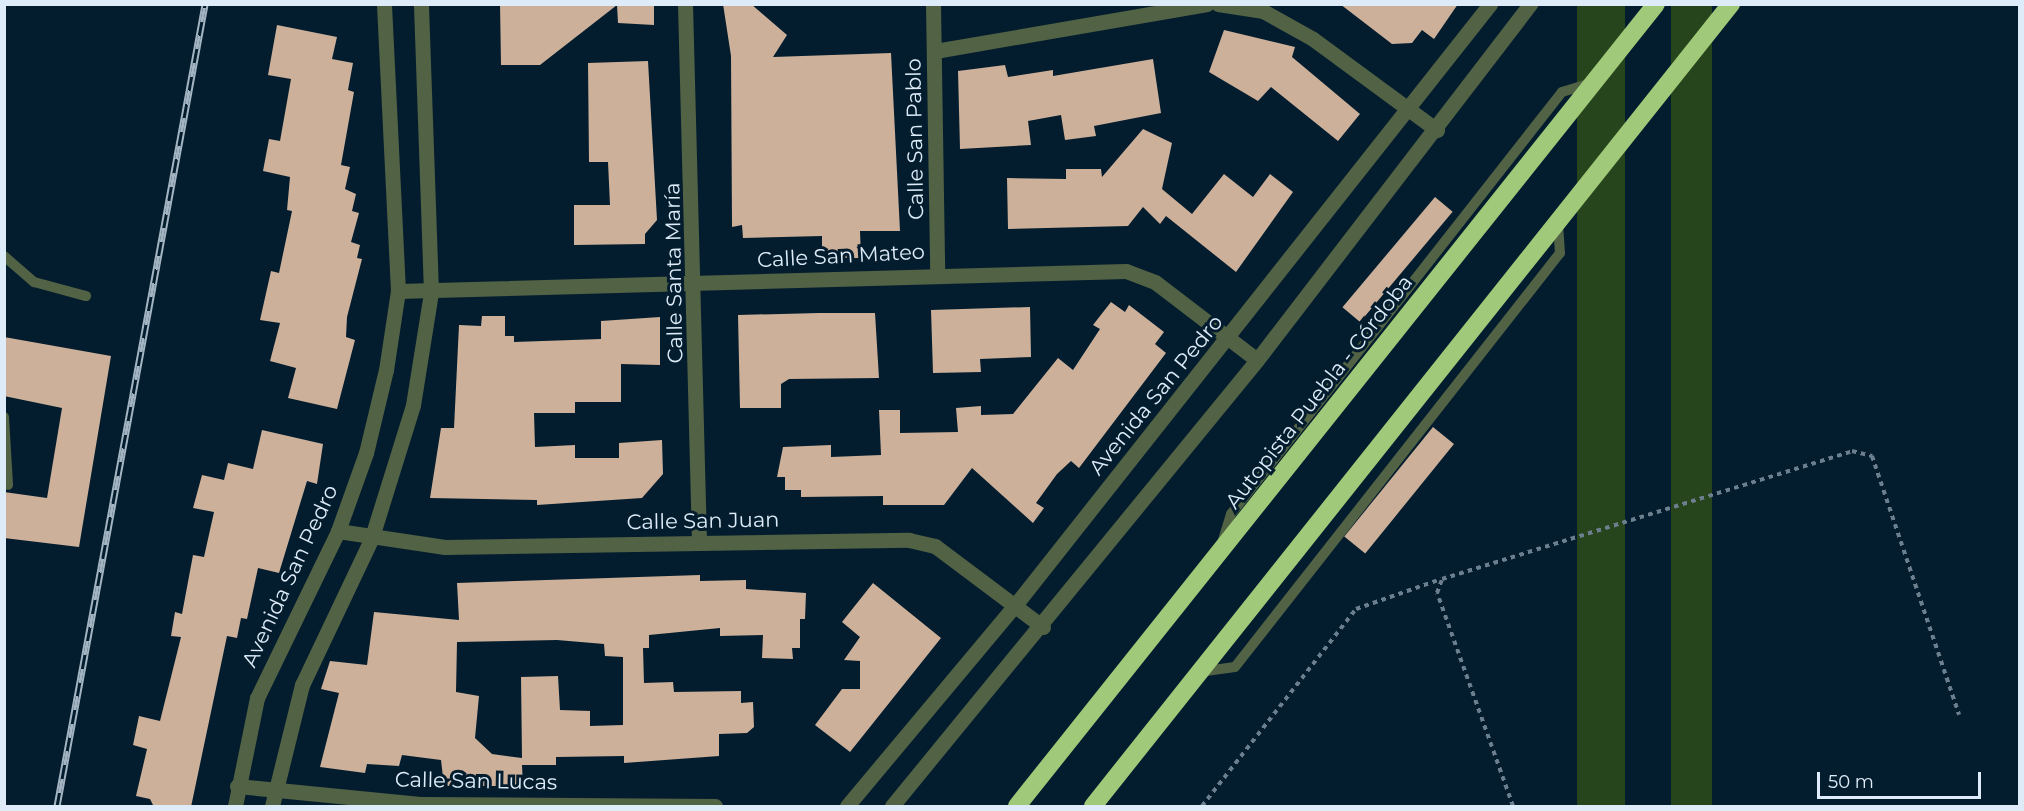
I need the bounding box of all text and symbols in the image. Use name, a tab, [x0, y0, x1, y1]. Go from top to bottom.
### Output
street label: Calle San Pablo	[901, 58, 929, 220]
street label: Calle Santa María	[660, 182, 688, 364]
street label: Calle San Mateo	[756, 239, 926, 273]
street label: Autopista Puebla - Córdoba	[1220, 270, 1418, 514]
street label: Avenida San Pedro	[1084, 310, 1228, 480]
street label: Avenida San Pedro	[237, 481, 343, 671]
street label: Calle San Juan	[626, 507, 780, 535]
scale bar	[1820, 760, 1984, 798]
street label: Calle San Lucas	[395, 767, 557, 795]
text: 50 m	[1828, 771, 1874, 793]

